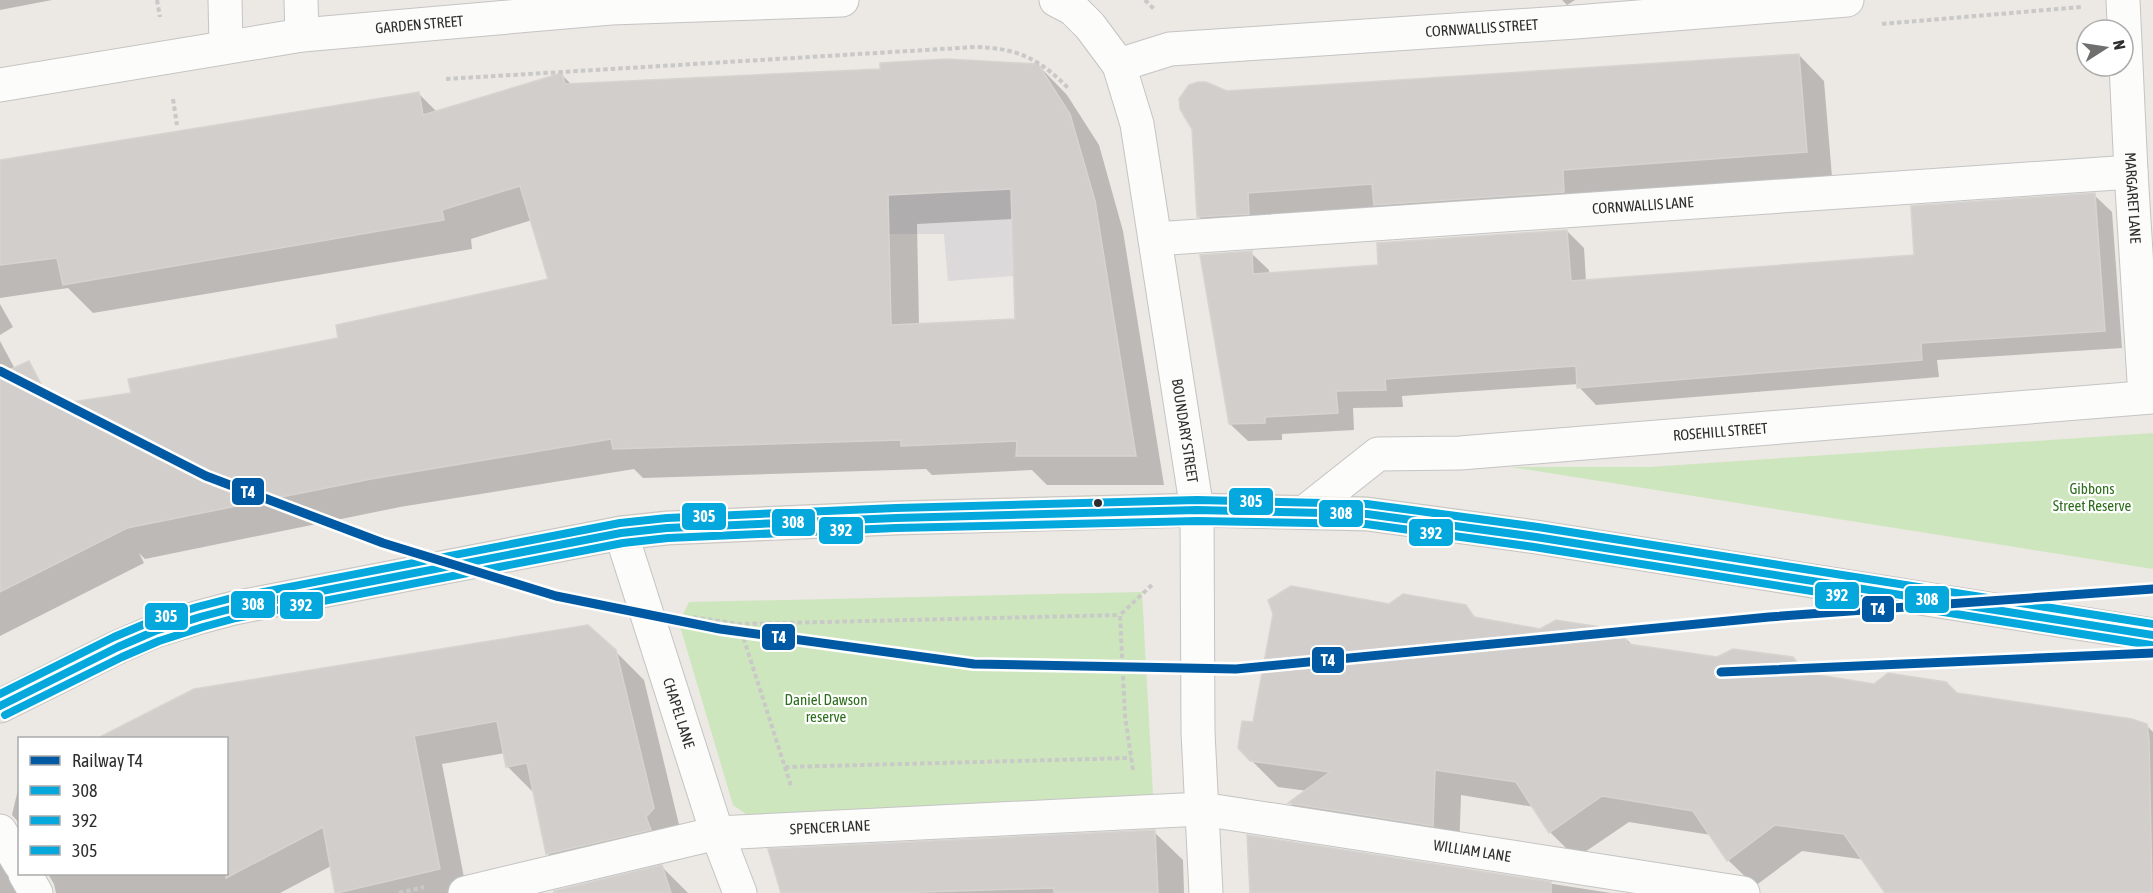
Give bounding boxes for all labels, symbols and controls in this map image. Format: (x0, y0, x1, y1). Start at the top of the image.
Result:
street label: GARDEN STREET (375, 12, 465, 37)
street label: CORNWALLIS STREET (1425, 15, 1539, 40)
north arrow (2075, 18, 2135, 78)
text: N (2110, 38, 2129, 51)
street label: MARGARET LANE (2122, 152, 2144, 244)
street label: CORNWALLIS LANE (1591, 193, 1695, 217)
street label: BOUNDARY STREET (1169, 377, 1202, 484)
street label: ROSEHILL STREET (1672, 419, 1769, 444)
line badge: T4 (231, 477, 265, 506)
park label: Gibbons Street Reserve (2053, 480, 2132, 514)
text: T4 (241, 483, 256, 501)
line badge: 305 (1228, 487, 1274, 516)
text: 305 (1240, 492, 1263, 510)
unlabelled marker (1092, 497, 1104, 509)
line badge: 308 (1318, 499, 1364, 528)
line badge: 305 (681, 502, 727, 531)
text: 308 (1330, 504, 1353, 522)
text: 305 (693, 507, 716, 525)
line badge: 308 (771, 508, 816, 537)
text: 308 (782, 513, 805, 531)
line badge: 392 (818, 516, 864, 545)
line badge: 392 (1408, 518, 1454, 547)
text: 392 (830, 521, 852, 539)
text: 392 (1420, 524, 1442, 542)
line badge: 392 (1814, 581, 1860, 610)
line badge: 308 (1904, 585, 1950, 614)
text: 392 (1826, 586, 1848, 604)
line badge: 308 (230, 590, 276, 619)
text: 308 (1916, 590, 1939, 608)
line badge: 392 (279, 591, 324, 620)
text: 308 (242, 595, 265, 613)
line badge: T4 (1861, 595, 1895, 623)
text: 392 (290, 596, 312, 614)
text: T4 (1871, 600, 1886, 618)
line badge: 305 (144, 602, 189, 631)
text: 305 (155, 607, 178, 625)
line badge: T4 (761, 623, 796, 651)
text: T4 (772, 628, 787, 646)
line badge: T4 (1311, 646, 1345, 674)
text: T4 (1321, 651, 1336, 669)
street label: CHAPEL LANE (660, 676, 698, 751)
park label: Daniel Dawson reserve (785, 691, 867, 725)
legend (18, 737, 228, 875)
text: Railway T4 (72, 750, 143, 771)
text: 308 (72, 780, 97, 801)
text: 392 (72, 810, 97, 831)
street label: SPENCER LANE (789, 816, 871, 837)
street label: WILLIAM LANE (1432, 836, 1513, 865)
text: 305 (72, 840, 97, 861)

